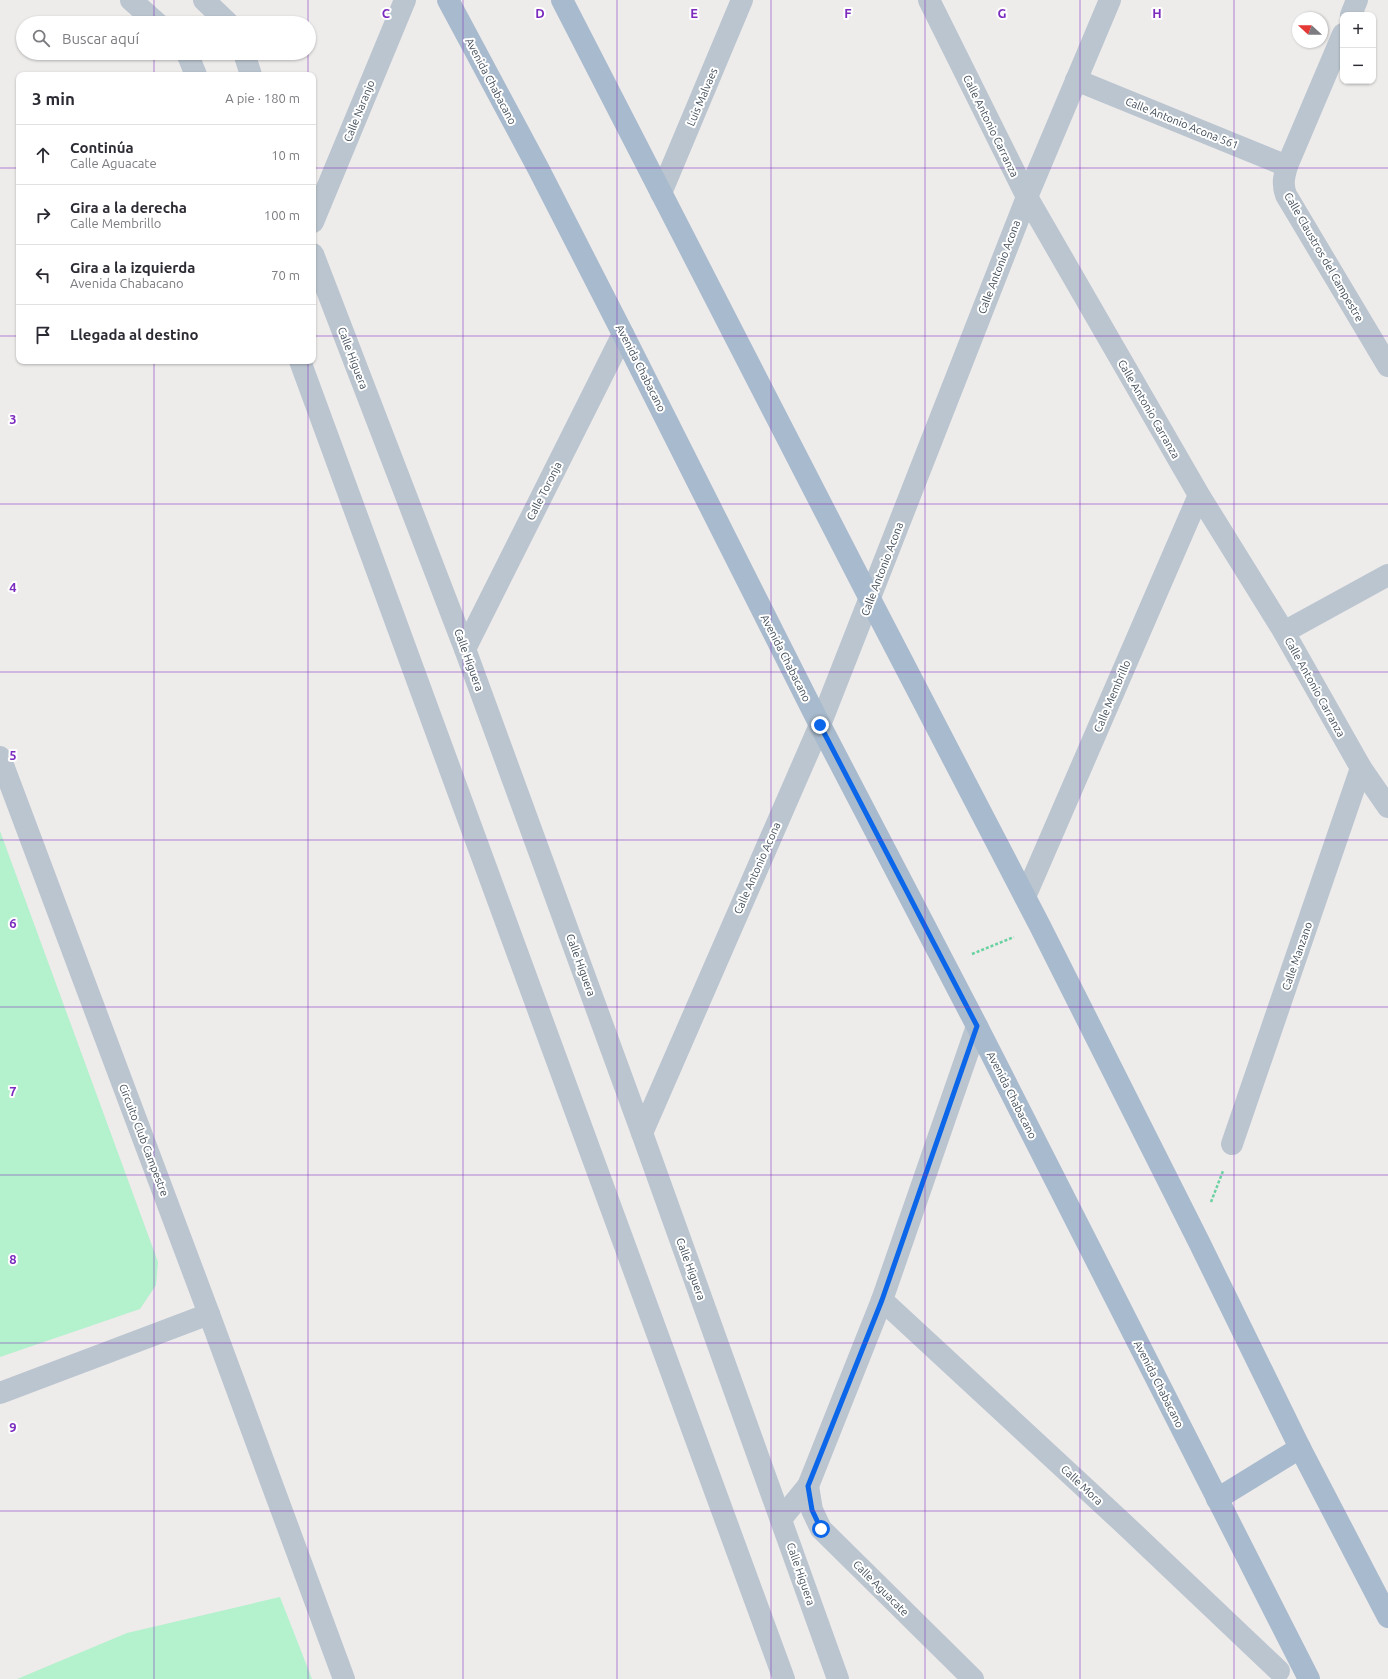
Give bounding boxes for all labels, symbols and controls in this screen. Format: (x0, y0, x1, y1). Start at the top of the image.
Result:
text: C (382, 6, 391, 20)
text: D (535, 6, 545, 20)
text: E (690, 6, 698, 20)
text: F (844, 6, 852, 20)
text: G (998, 6, 1007, 20)
text: H (1152, 6, 1162, 20)
north arrow (1292, 12, 1328, 48)
map controls (1340, 12, 1376, 84)
button: + (1340, 12, 1376, 48)
search box (16, 16, 316, 60)
icon: search (30, 27, 52, 49)
text: Buscar aquí (62, 30, 139, 47)
street label: Avenida Chabacano (463, 36, 519, 126)
button: − (1340, 48, 1376, 84)
street label: Luis Malvaes (684, 66, 720, 128)
street label: Calle Antonio Carranza (961, 73, 1021, 179)
street label: Calle Naranjo (341, 78, 377, 144)
text: 3 min (32, 89, 75, 108)
text: A pie · 180 m (225, 91, 300, 105)
street label: Calle Antonio Acona 561 (1124, 95, 1240, 151)
text: Continúa (70, 139, 134, 156)
icon: ahead (32, 144, 54, 166)
text: 10 m (271, 148, 300, 162)
text: Calle Aguacate (70, 156, 157, 170)
street label: Calle Claustros del Campestre (1282, 190, 1366, 324)
text: Gira a la derecha (70, 199, 187, 216)
icon: right (32, 204, 54, 226)
text: 100 m (264, 208, 300, 222)
text: Calle Membrillo (70, 216, 161, 230)
street label: Calle Antonio Acona (976, 218, 1022, 316)
text: Gira a la izquierda (70, 259, 196, 276)
icon: left (32, 264, 54, 286)
text: 70 m (271, 268, 300, 282)
text: Avenida Chabacano (70, 276, 184, 290)
street label: Avenida Chabacano (614, 322, 668, 414)
icon: arrive (32, 324, 54, 346)
street label: Calle Higuera (336, 325, 370, 391)
text: Llegada al destino (70, 326, 199, 343)
street label: Calle Antonio Carranza (1116, 357, 1182, 461)
text: 3 (9, 412, 17, 426)
street label: Calle Toronja (524, 460, 564, 522)
street label: Calle Antonio Acona (859, 520, 905, 618)
text: 4 (9, 580, 17, 594)
street label: Avenida Chabacano (759, 612, 813, 704)
street label: Calle Higuera (452, 627, 486, 693)
street label: Calle Antonio Carranza (1283, 635, 1347, 739)
street label: Calle Membrillo (1091, 658, 1133, 734)
route end (811, 716, 829, 734)
text: 5 (9, 748, 17, 762)
street label: Calle Antonio Acona (731, 820, 783, 916)
text: 6 (9, 916, 17, 930)
street label: Calle Manzano (1280, 920, 1314, 992)
street label: Calle Higuera (564, 932, 598, 998)
street label: Avenida Chabacano (985, 1049, 1039, 1141)
street label: Circuito Club Campestre (117, 1082, 171, 1198)
text: 7 (9, 1084, 17, 1098)
street label: Calle Higuera (674, 1236, 708, 1302)
text: 8 (9, 1252, 17, 1266)
street label: Avenida Chabacano (1132, 1338, 1186, 1430)
text: 9 (9, 1420, 17, 1434)
street label: Calle Mora (1059, 1463, 1105, 1507)
route start (812, 1520, 830, 1538)
street label: Calle Higuera (785, 1541, 817, 1607)
street label: Calle Aguacate (851, 1558, 911, 1618)

